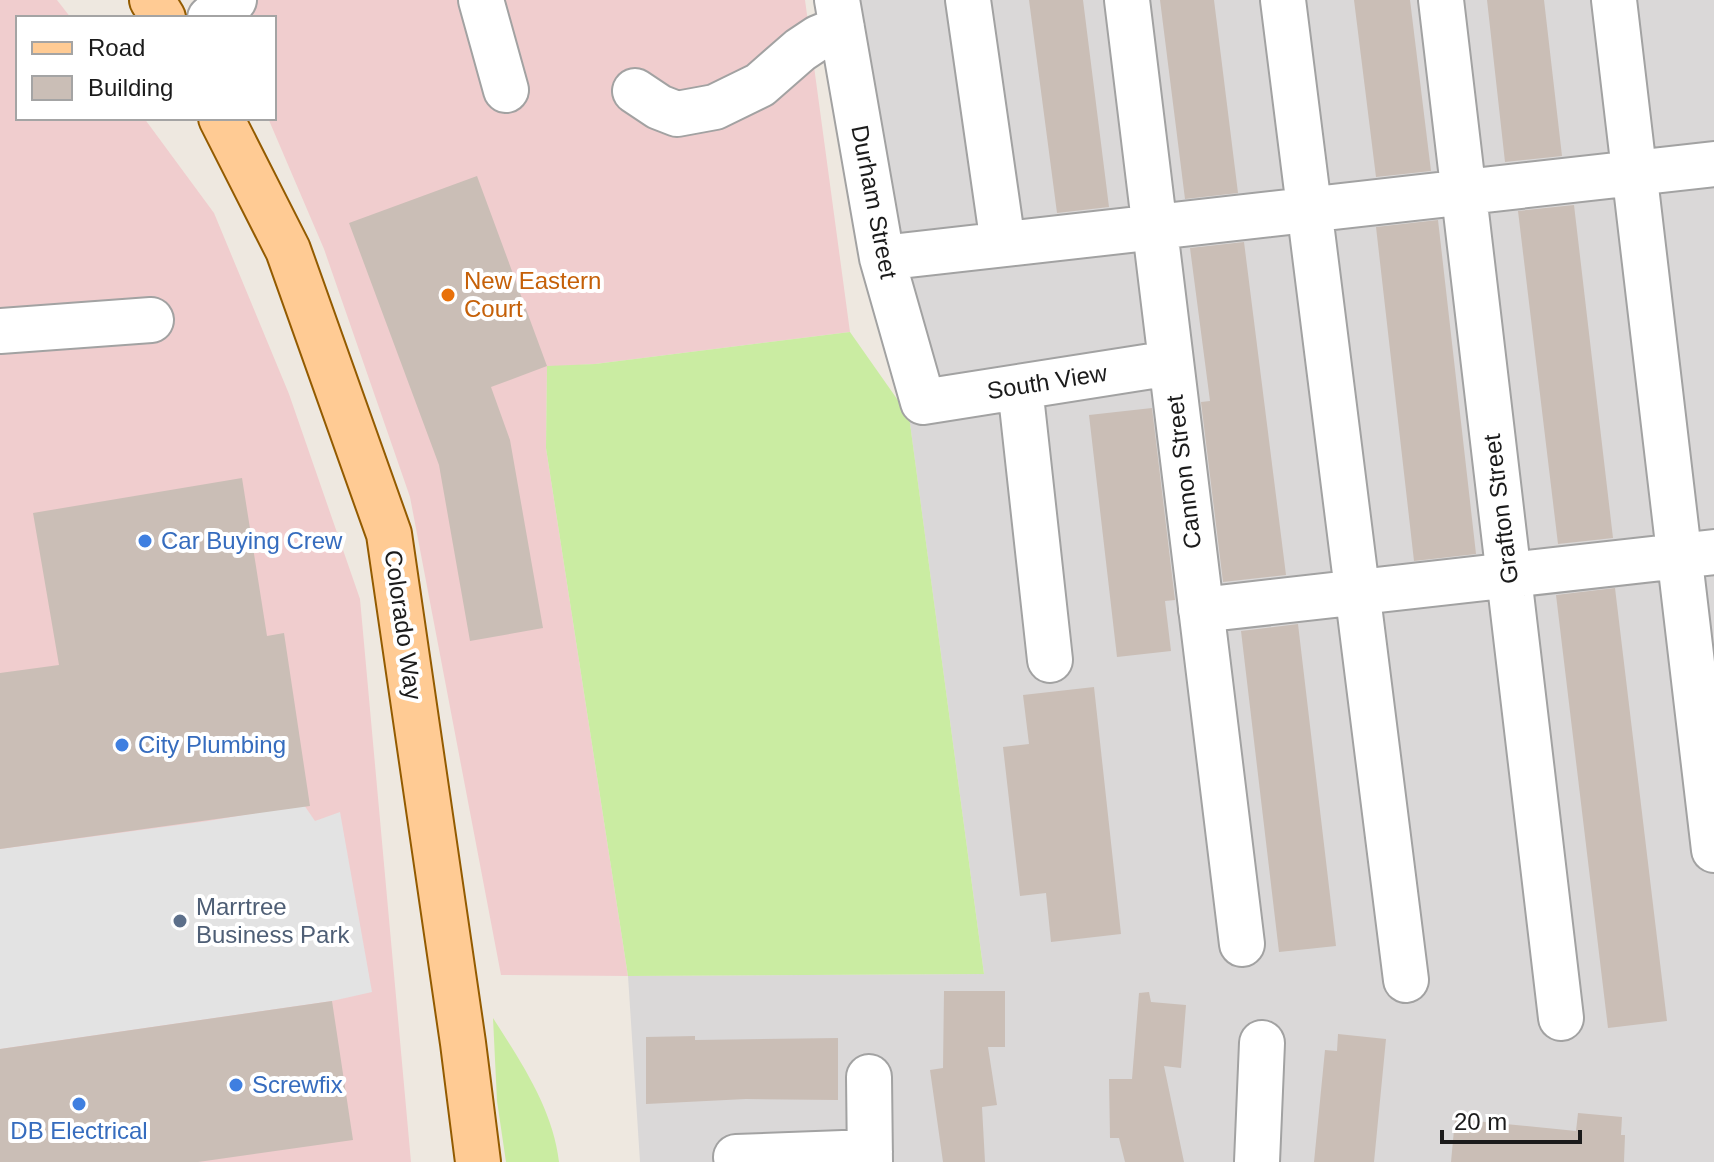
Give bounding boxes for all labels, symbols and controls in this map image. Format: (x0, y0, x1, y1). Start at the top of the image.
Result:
legend (16, 16, 276, 120)
text: Road (88, 34, 145, 61)
text: Building (88, 74, 173, 101)
street label: Durham Street (846, 123, 903, 281)
place label: New Eastern Court (464, 267, 601, 322)
marker: New Eastern Court (439, 286, 457, 304)
street label: South View (985, 359, 1109, 404)
street label: Cannon Street (1161, 393, 1206, 551)
street label: Grafton Street (1478, 432, 1523, 586)
place label: Car Buying Crew (161, 527, 343, 554)
marker: Car Buying Crew (136, 532, 154, 550)
street label: Colorado Way (380, 548, 427, 702)
place label: City Plumbing (138, 731, 286, 758)
marker: City Plumbing (113, 736, 131, 754)
place label: Marrtree Business Park (196, 893, 350, 948)
marker: Marrtree Business Park (171, 912, 189, 930)
place label: Screwfix (252, 1071, 343, 1098)
marker: Screwfix (227, 1076, 245, 1094)
scale bar (1442, 1094, 1580, 1144)
marker: DB Electrical (70, 1095, 88, 1113)
text: 20 m (1454, 1108, 1507, 1135)
place label: DB Electrical (10, 1117, 148, 1144)

